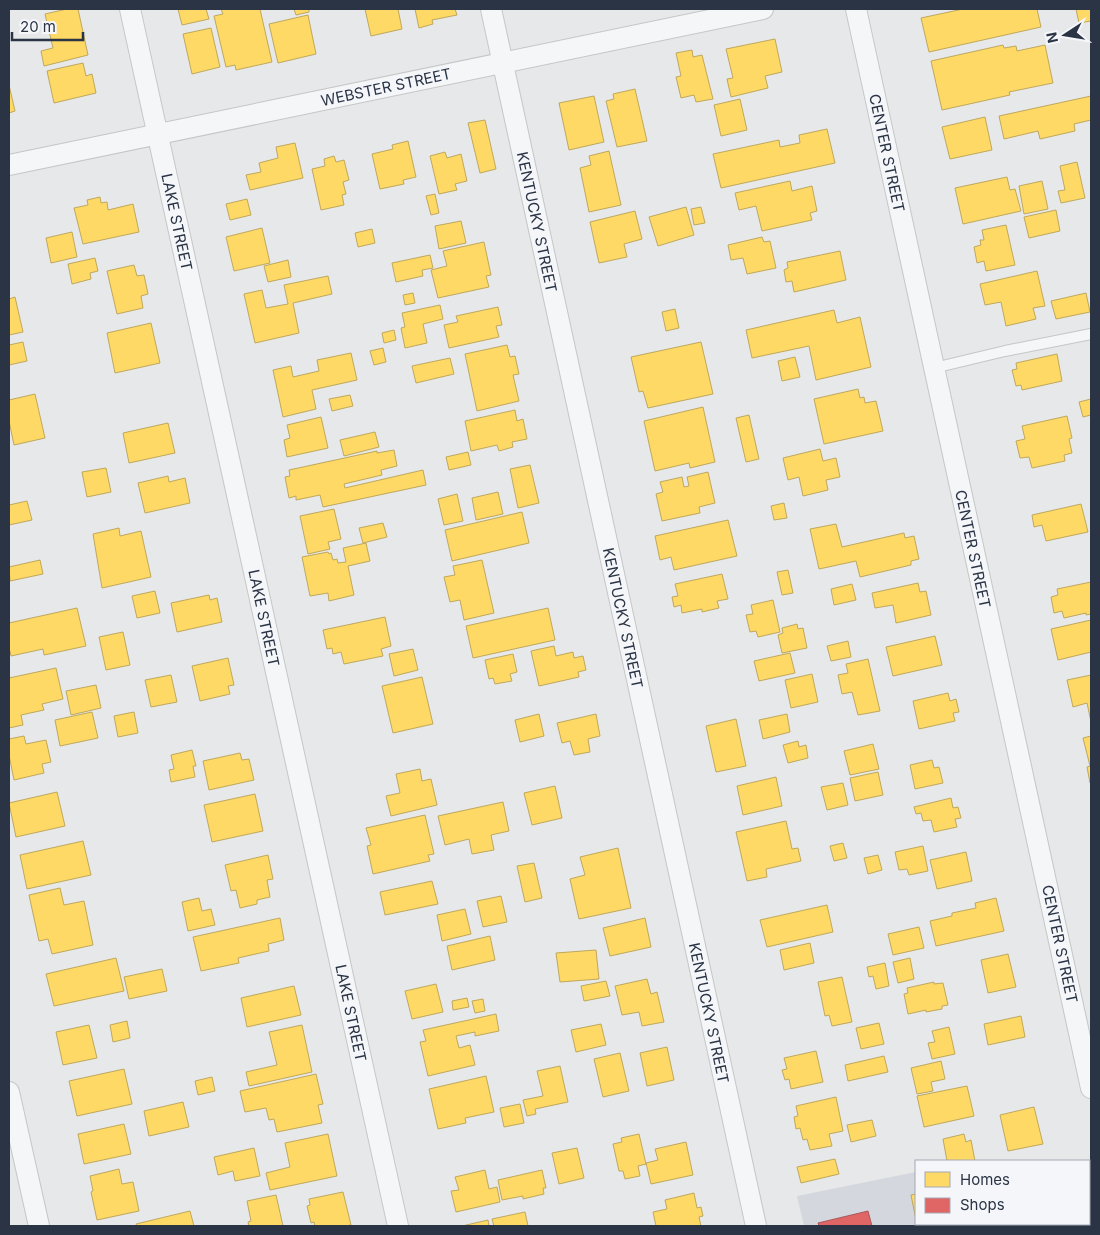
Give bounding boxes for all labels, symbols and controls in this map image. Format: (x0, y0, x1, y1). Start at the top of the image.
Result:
scale bar (12, 10, 84, 42)
north arrow (1040, 10, 1090, 60)
text: 20 m (20, 17, 56, 36)
text: N (1042, 31, 1061, 45)
street label: WEBSTER STREET (319, 64, 453, 110)
street label: CENTER STREET (865, 92, 909, 214)
street label: KENTUCKY STREET (513, 150, 561, 294)
street label: LAKE STREET (157, 172, 197, 272)
street label: CENTER STREET (951, 488, 995, 610)
street label: KENTUCKY STREET (599, 546, 647, 690)
street label: LAKE STREET (244, 568, 284, 668)
street label: CENTER STREET (1038, 883, 1082, 1005)
street label: KENTUCKY STREET (685, 941, 733, 1085)
street label: LAKE STREET (331, 963, 371, 1063)
legend (915, 1160, 1090, 1225)
text: Homes (960, 1170, 1010, 1189)
text: Shops (960, 1195, 1005, 1214)

